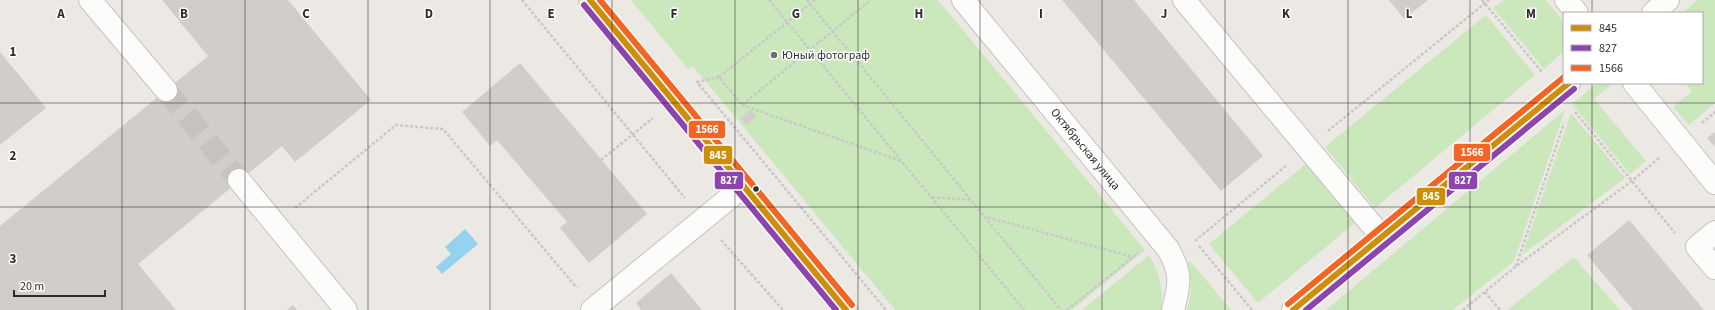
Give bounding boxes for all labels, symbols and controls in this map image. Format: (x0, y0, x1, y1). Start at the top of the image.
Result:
text: A (56, 5, 65, 23)
text: B (180, 5, 188, 23)
text: C (302, 5, 310, 23)
text: D (425, 5, 433, 23)
text: E (547, 5, 555, 23)
text: F (671, 5, 678, 23)
text: G (792, 5, 800, 23)
text: H (915, 5, 923, 23)
text: I (1039, 5, 1043, 23)
text: J (1161, 5, 1167, 23)
text: K (1282, 5, 1291, 23)
text: L (1406, 5, 1413, 23)
text: M (1526, 5, 1536, 23)
legend (1563, 12, 1703, 84)
text: 845 (1599, 20, 1617, 37)
text: 827 (1599, 40, 1617, 57)
text: 1 (10, 43, 17, 61)
place label: Юный фотограф (782, 47, 870, 64)
marker: Юный фотограф (769, 50, 779, 60)
text: 1566 (1599, 60, 1623, 77)
street label: Октябрьская улица (1046, 105, 1124, 194)
line badge: 1566 (688, 120, 726, 139)
text: 1566 (695, 122, 719, 137)
line badge: 1566 (1453, 143, 1491, 162)
line badge: 845 (703, 145, 733, 165)
text: 1566 (1460, 145, 1484, 160)
text: 2 (10, 147, 17, 165)
text: 845 (709, 148, 727, 163)
line badge: 827 (714, 171, 744, 190)
line badge: 827 (1448, 171, 1478, 190)
text: 827 (720, 173, 738, 188)
text: 827 (1454, 173, 1472, 188)
unlabelled marker (751, 184, 761, 194)
line badge: 845 (1416, 187, 1446, 206)
text: 845 (1422, 189, 1440, 204)
text: 3 (10, 250, 17, 268)
scale bar (14, 272, 105, 298)
text: 20 m (20, 278, 44, 295)

